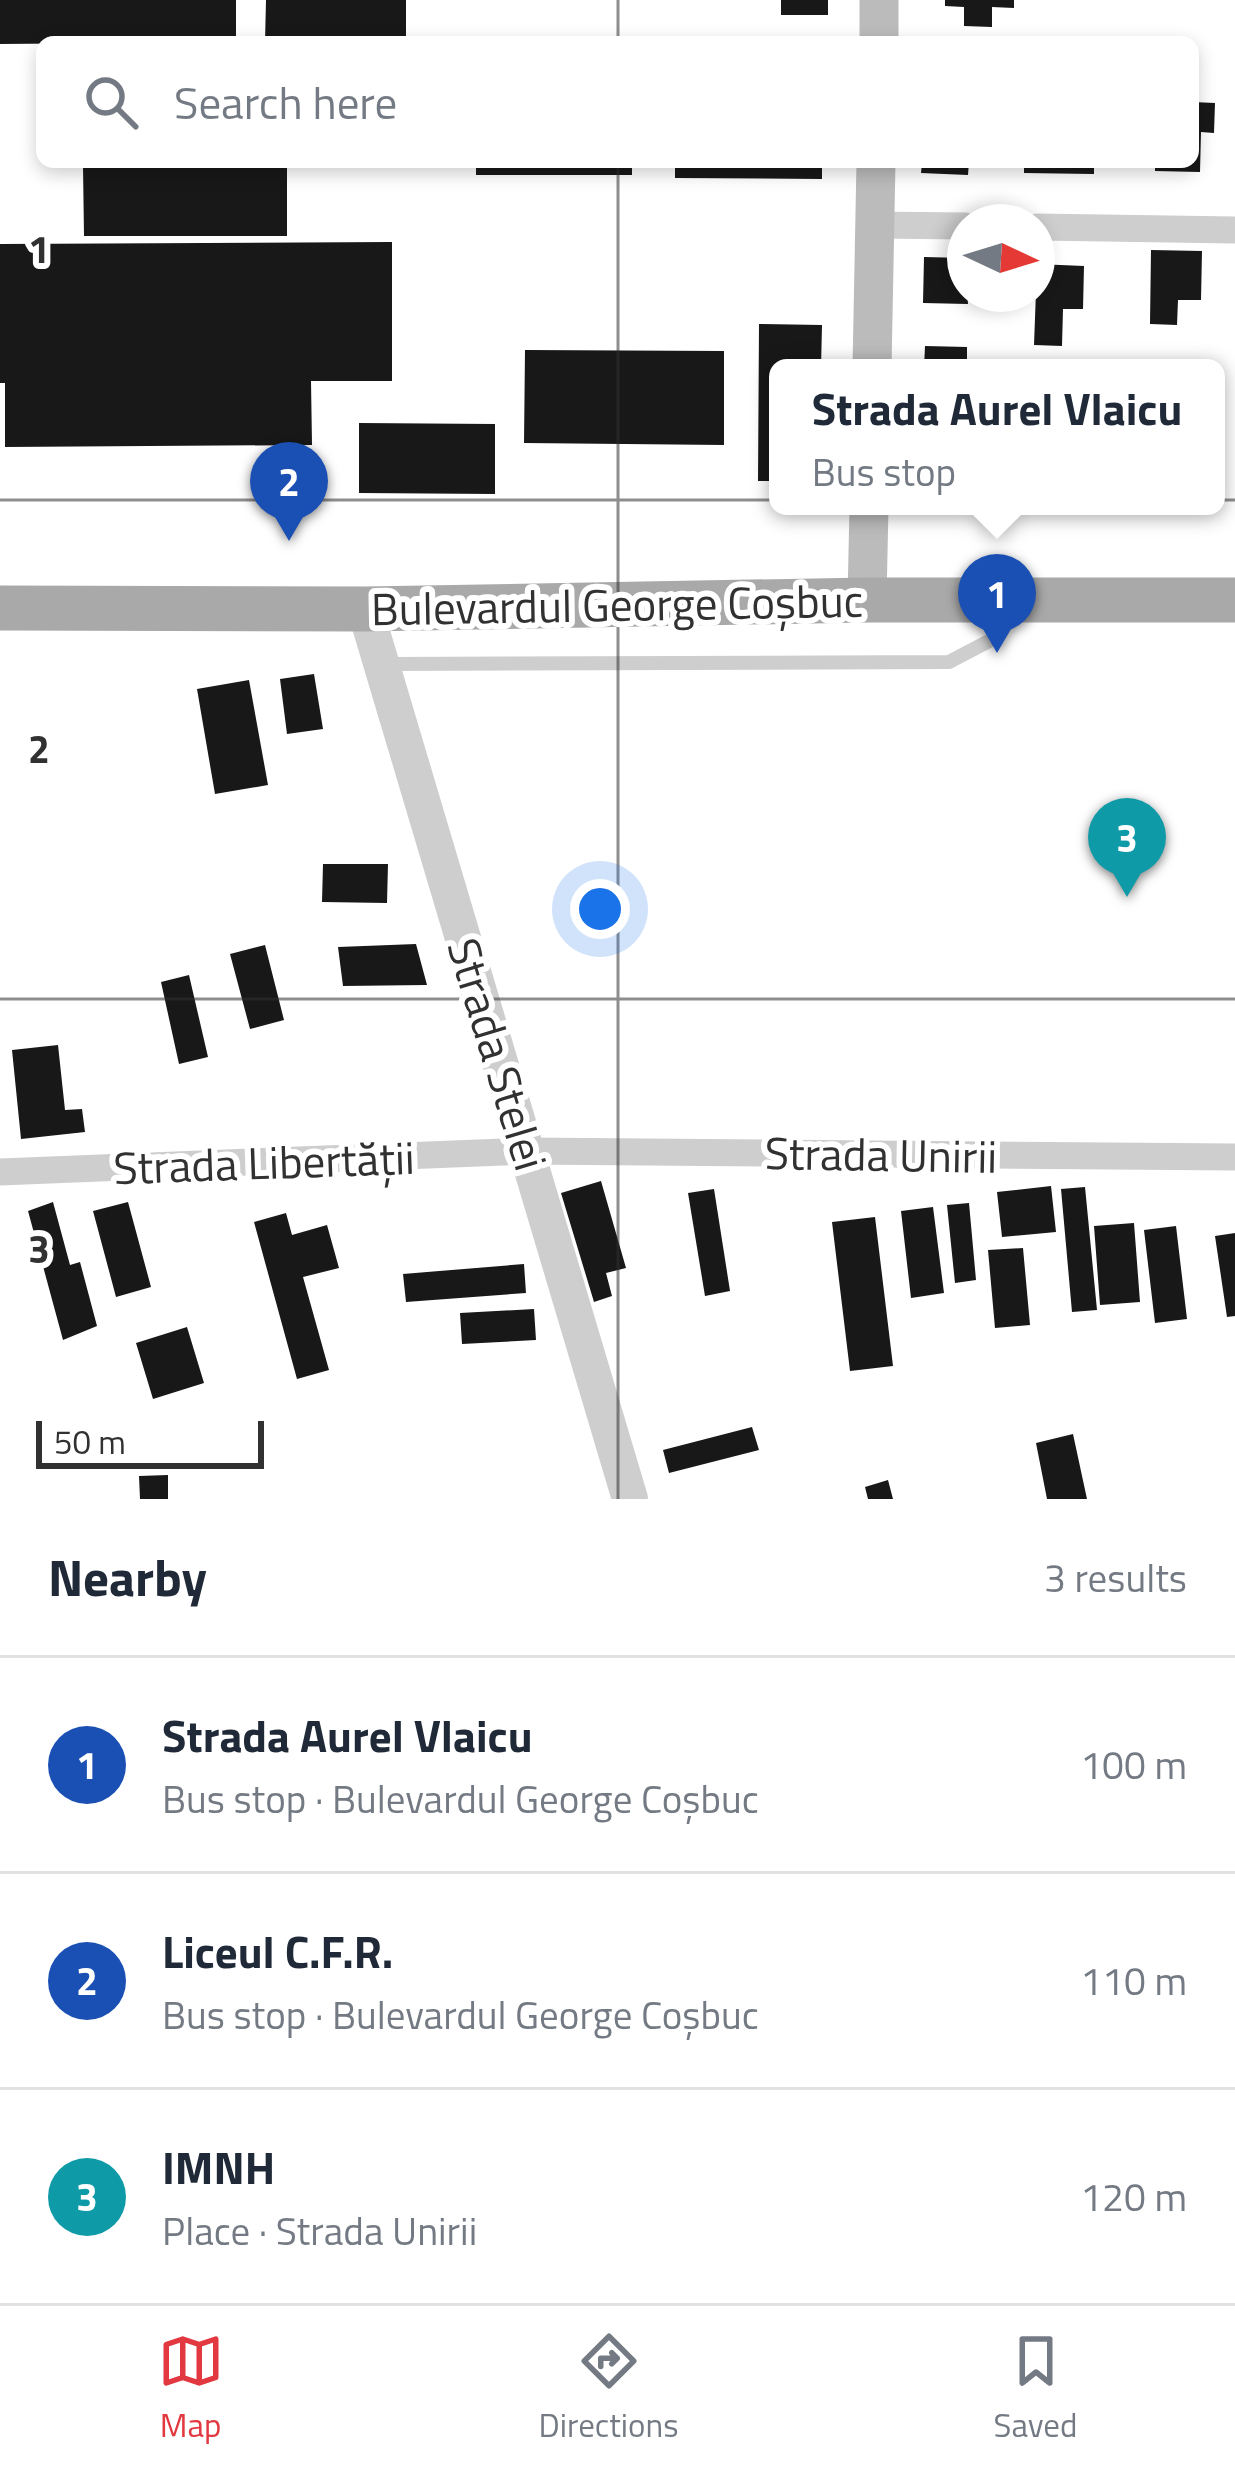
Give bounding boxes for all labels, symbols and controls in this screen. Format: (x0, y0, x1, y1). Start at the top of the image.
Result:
search box (36, 36, 1199, 168)
text: Search here (174, 68, 397, 136)
icon: search (78, 69, 144, 135)
north arrow (947, 204, 1055, 312)
text: 1 (28, 219, 50, 278)
popup (769, 359, 1225, 515)
text: Strada Aurel Vlaicu (812, 374, 1182, 442)
pin: 2 (250, 442, 328, 541)
text: Bus stop (812, 442, 956, 501)
pin: 1 (958, 554, 1036, 653)
street label: Bulevardul George Coșbuc (370, 566, 864, 642)
text: 2 (28, 719, 50, 778)
pin: 3 (1088, 798, 1166, 897)
your location (570, 879, 630, 939)
street label: Strada Stelei (430, 929, 566, 1179)
street label: Strada Unirii (764, 1118, 998, 1190)
street label: Strada Libertății (112, 1123, 416, 1201)
text: 3 (28, 1219, 50, 1278)
scale bar (36, 1415, 264, 1468)
text: 50 m (54, 1417, 126, 1467)
text: Nearby (48, 1538, 207, 1616)
text: 3 results (1044, 1548, 1187, 1607)
text: Strada Aurel Vlaicu (162, 1701, 533, 1769)
text: 1 (76, 1735, 98, 1794)
text: 100 m (1080, 1735, 1187, 1794)
text: Bus stop · Bulevardul George Coșbuc (162, 1769, 759, 1828)
text: Liceul C.F.R. (162, 1917, 393, 1985)
text: 2 (76, 1951, 98, 2010)
text: 110 m (1080, 1951, 1187, 2010)
text: Bus stop · Bulevardul George Coșbuc (162, 1985, 759, 2044)
text: IMNH (162, 2133, 275, 2201)
text: 3 (76, 2167, 98, 2226)
text: 120 m (1080, 2167, 1187, 2226)
text: Place · Strada Unirii (162, 2201, 477, 2260)
tab: Map (158, 2328, 224, 2450)
tab: Directions (539, 2328, 679, 2450)
tab: Saved (994, 2328, 1077, 2450)

